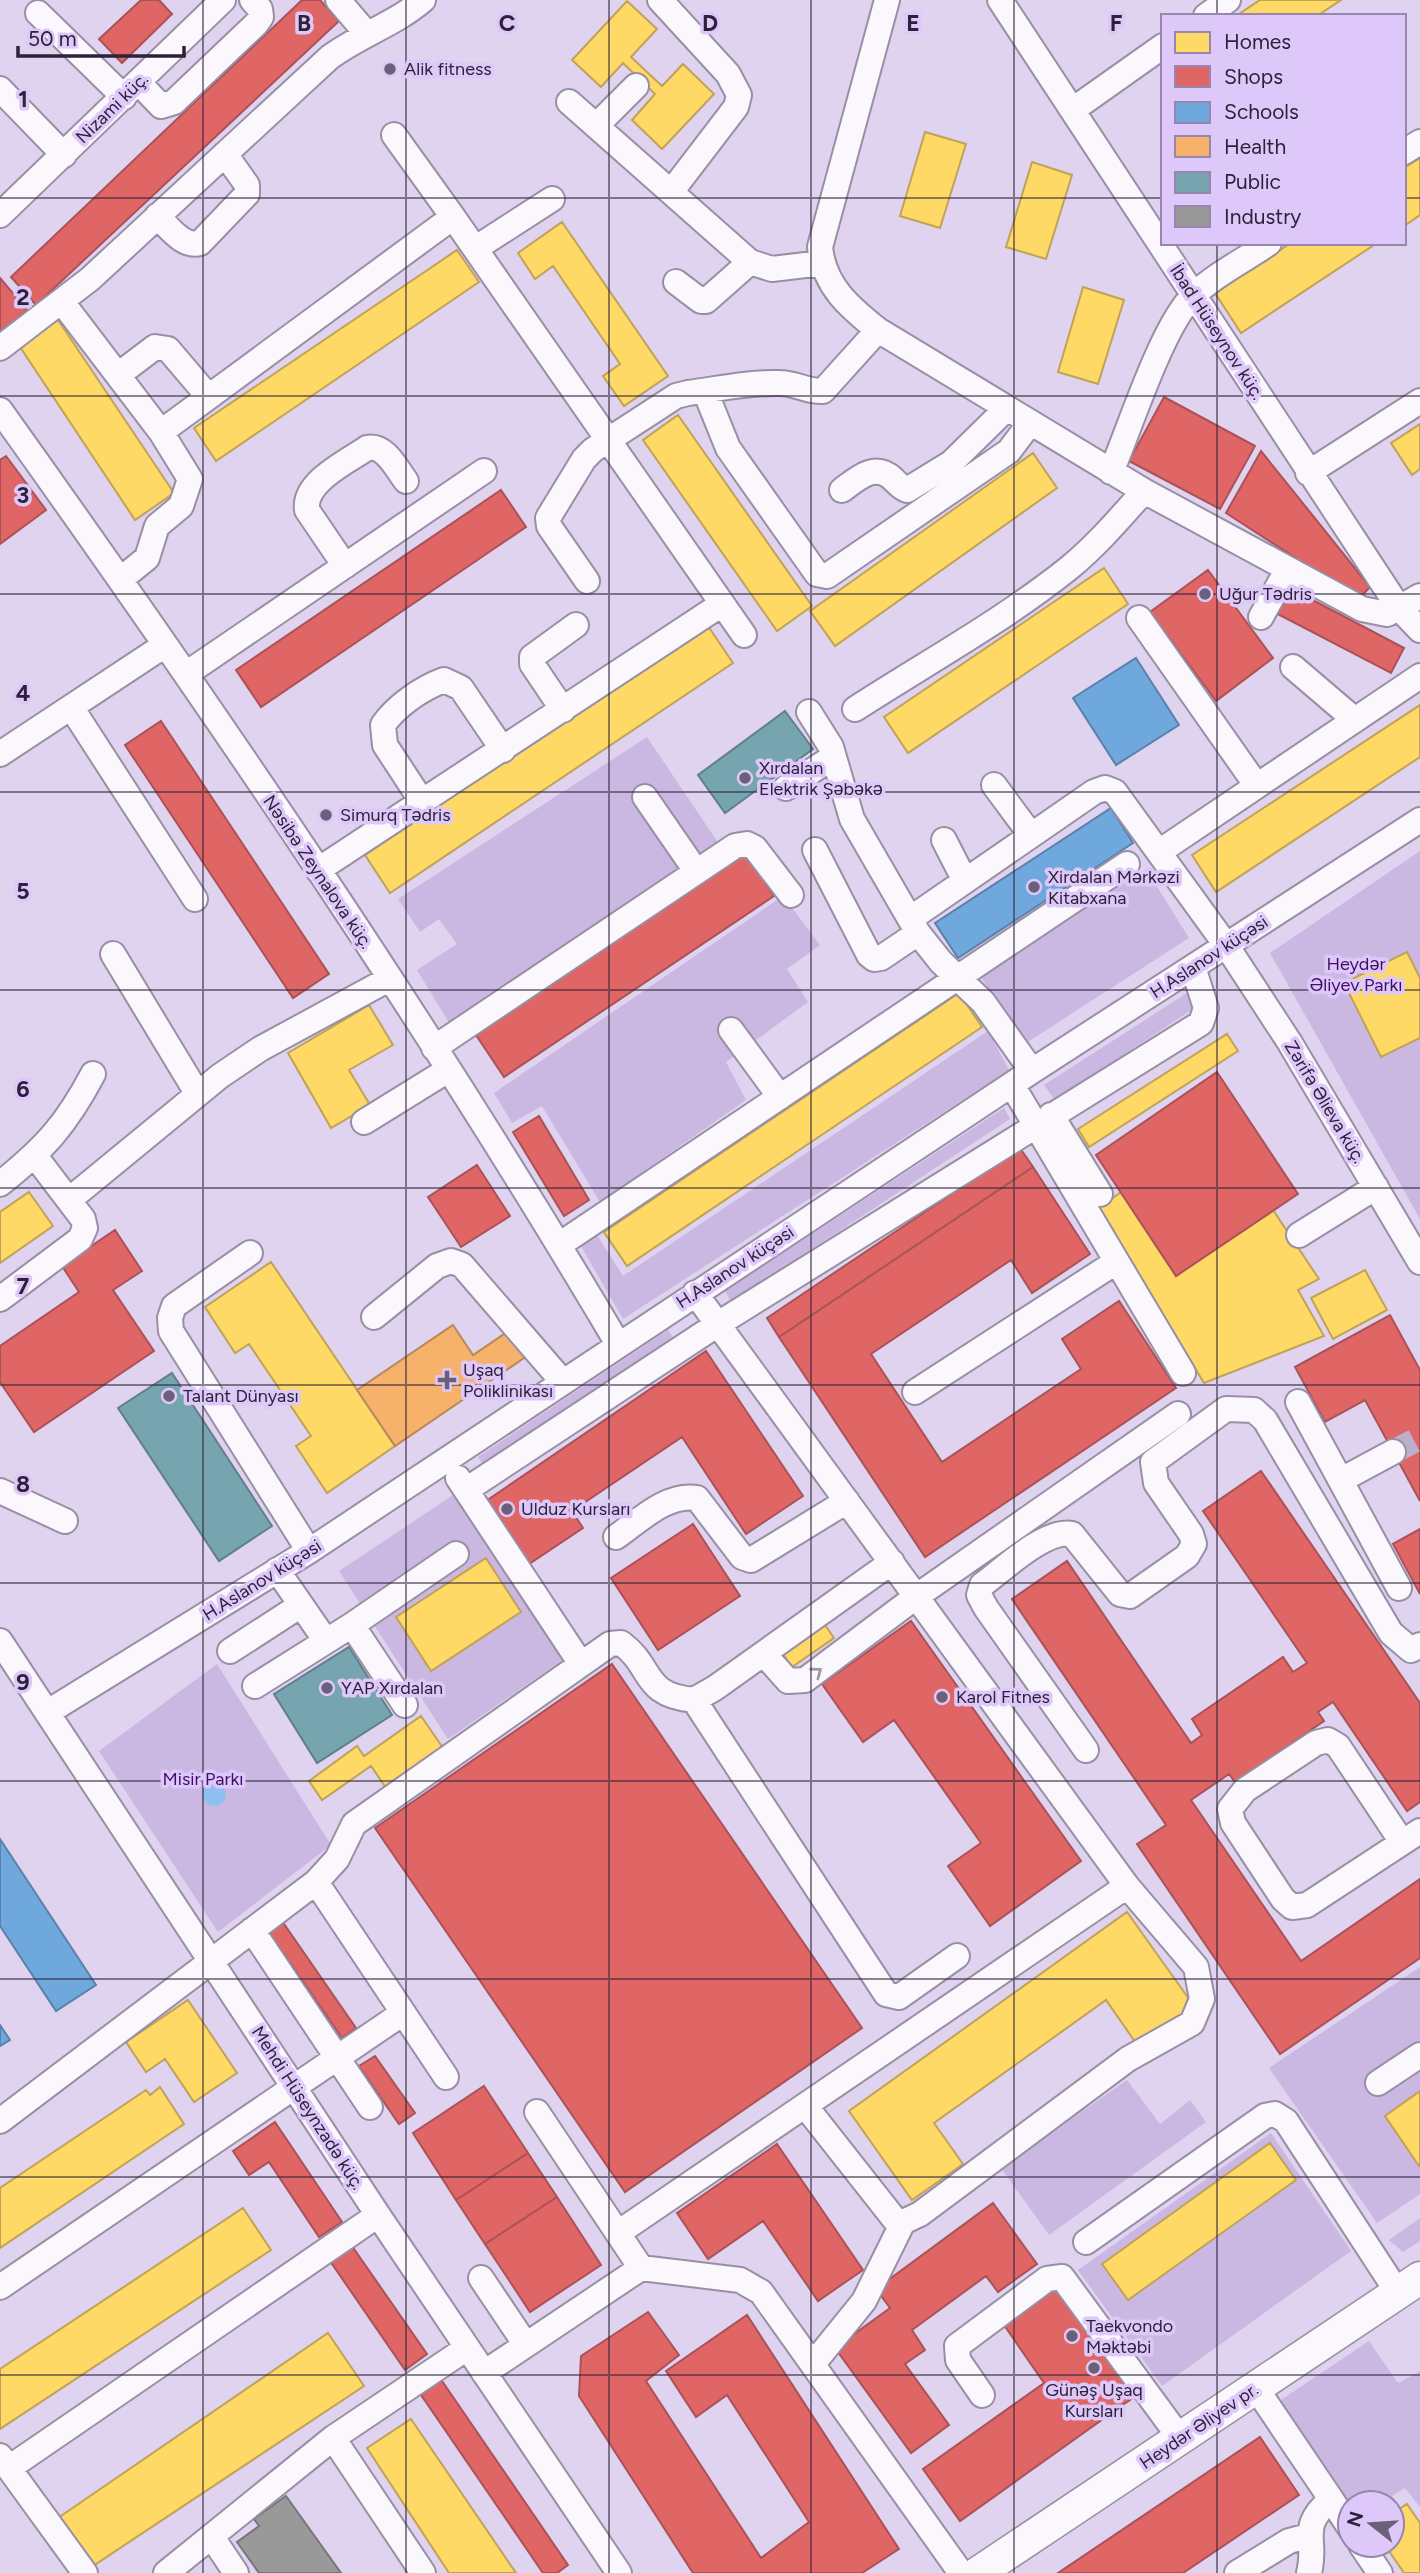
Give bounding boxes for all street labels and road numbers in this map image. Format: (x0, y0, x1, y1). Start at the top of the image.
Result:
street label: Nizami küç. (71, 68, 153, 148)
street label: İbad Hüseynov küç. (1165, 260, 1269, 404)
street label: Nəsibə Zeynalova küç. (258, 791, 378, 953)
street label: H.Aslanov küçəsi (1146, 911, 1272, 1003)
street label: Zərifə Əlieva küç. (1280, 1037, 1370, 1167)
street label: H.Aslanov küçəsi (672, 1221, 798, 1313)
street label: H.Aslanov küçəsi (198, 1535, 326, 1625)
street label: Mehdi Hüseynzadə küç. (247, 2022, 369, 2194)
street label: Heydər Əliyev pr. (1136, 2378, 1262, 2474)

